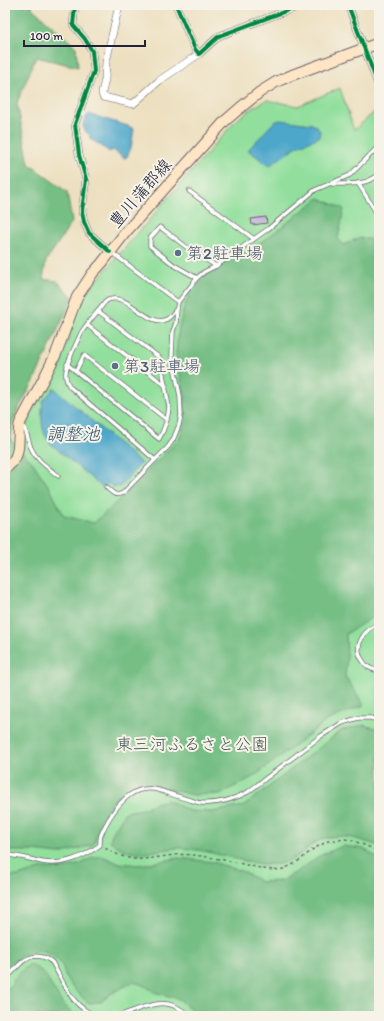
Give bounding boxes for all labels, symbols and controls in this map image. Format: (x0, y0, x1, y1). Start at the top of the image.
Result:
scale bar (24, 22, 145, 48)
text: 100 m (30, 29, 63, 43)
street label: 豊川蒲郡線 (105, 154, 175, 232)
place label: 第2駐車場 (186, 243, 263, 263)
marker: 第2駐車場 (173, 248, 183, 258)
place label: 第3駐車場 (123, 356, 200, 376)
marker: 第3駐車場 (110, 361, 120, 371)
water label: 調整池 (46, 423, 101, 445)
park label: 東三河ふるさと公園 (116, 734, 268, 754)

